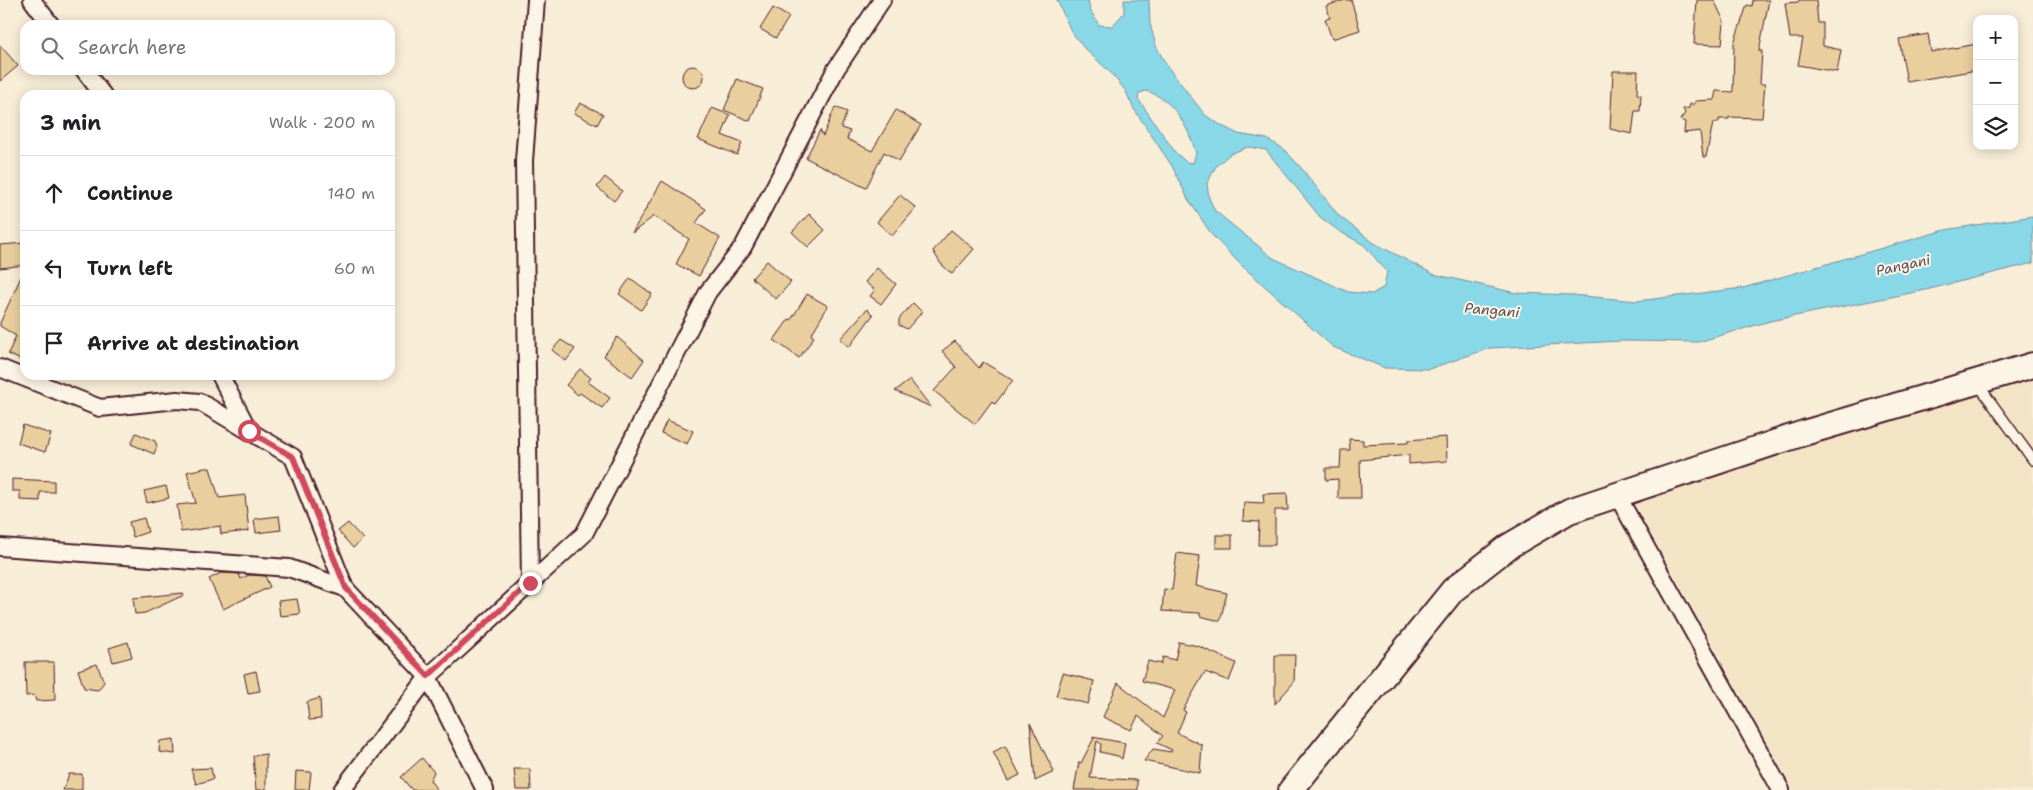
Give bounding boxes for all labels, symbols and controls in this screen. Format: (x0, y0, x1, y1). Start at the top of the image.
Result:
map controls (1973, 15, 2018, 150)
button: + (1973, 15, 2018, 60)
search box (20, 20, 395, 75)
icon: search (38, 34, 66, 62)
text: Search here (78, 35, 187, 60)
button: − (1973, 60, 2018, 105)
button: layers (1973, 105, 2018, 150)
text: 3 min (40, 109, 101, 137)
text: Walk · 200 m (269, 112, 375, 133)
icon: ahead (40, 179, 68, 207)
text: Continue (87, 181, 173, 206)
text: 140 m (328, 183, 375, 204)
water label: Pangani (1874, 250, 1933, 279)
icon: left (40, 254, 68, 282)
text: Turn left (87, 256, 173, 281)
text: 60 m (334, 258, 375, 279)
water label: Pangani (1464, 299, 1521, 321)
icon: arrive (40, 329, 68, 357)
text: Arrive at destination (87, 331, 299, 356)
route start (238, 420, 261, 443)
route end (519, 572, 542, 595)

